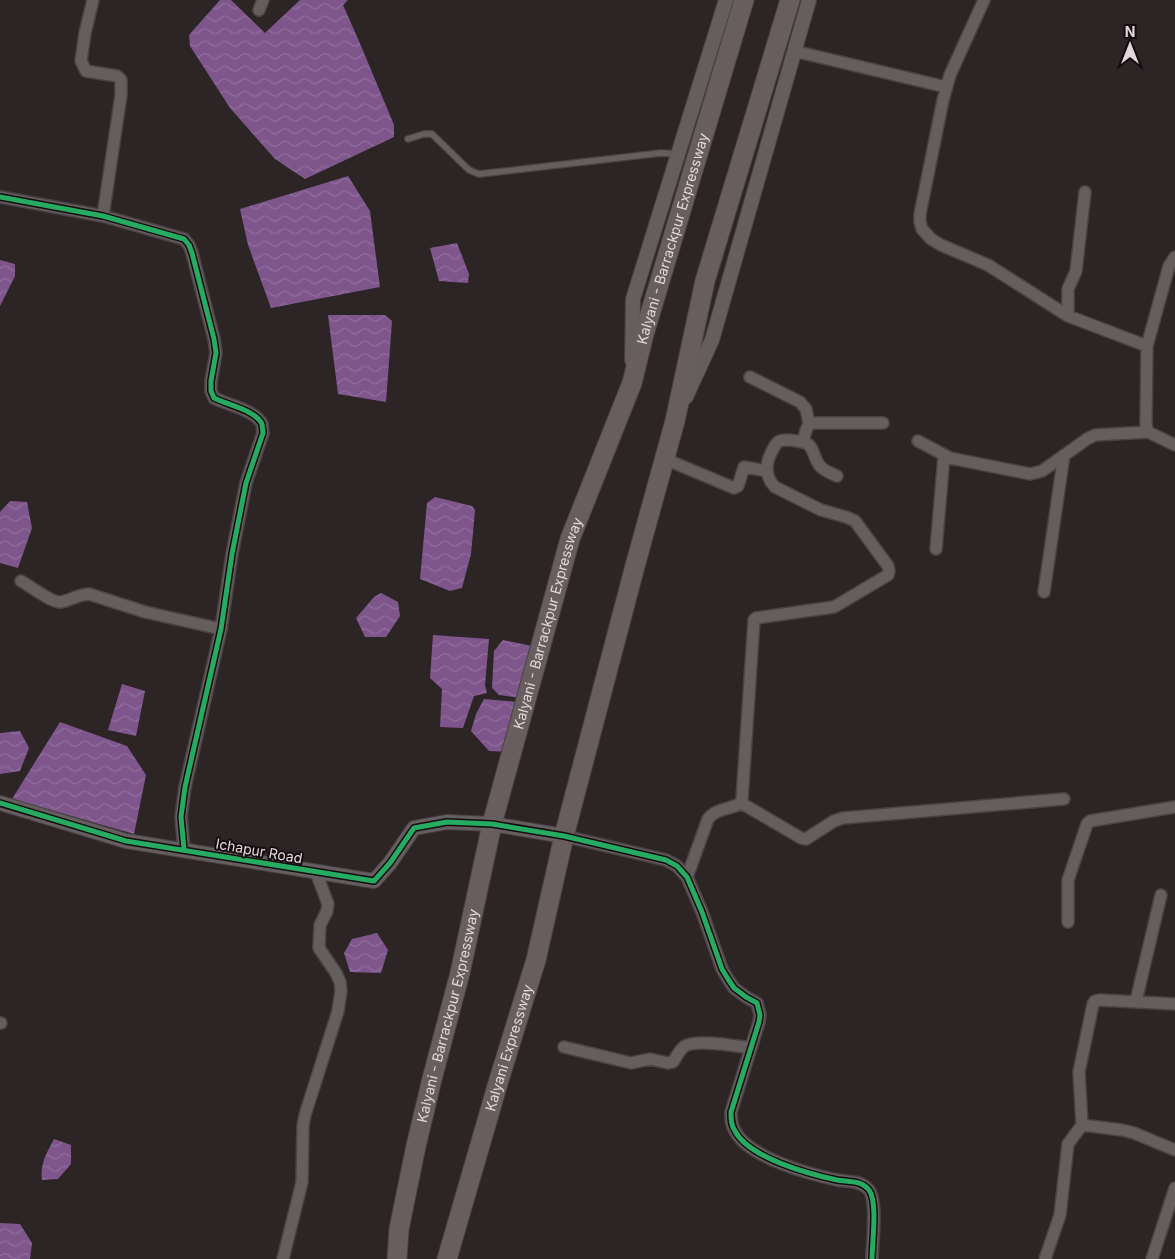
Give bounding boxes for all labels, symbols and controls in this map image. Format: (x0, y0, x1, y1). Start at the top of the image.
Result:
north arrow (1105, 20, 1155, 70)
text: N (1125, 23, 1135, 40)
street label: Kalyani - Barrackpur Expressway (633, 131, 712, 346)
street label: Kalyani - Barrackpur Expressway (509, 515, 586, 731)
street label: Ichapur Road (214, 835, 304, 866)
street label: Kalyani - Barrackpur Expressway (413, 907, 482, 1124)
street label: Kalyani Expressway (481, 982, 536, 1113)

